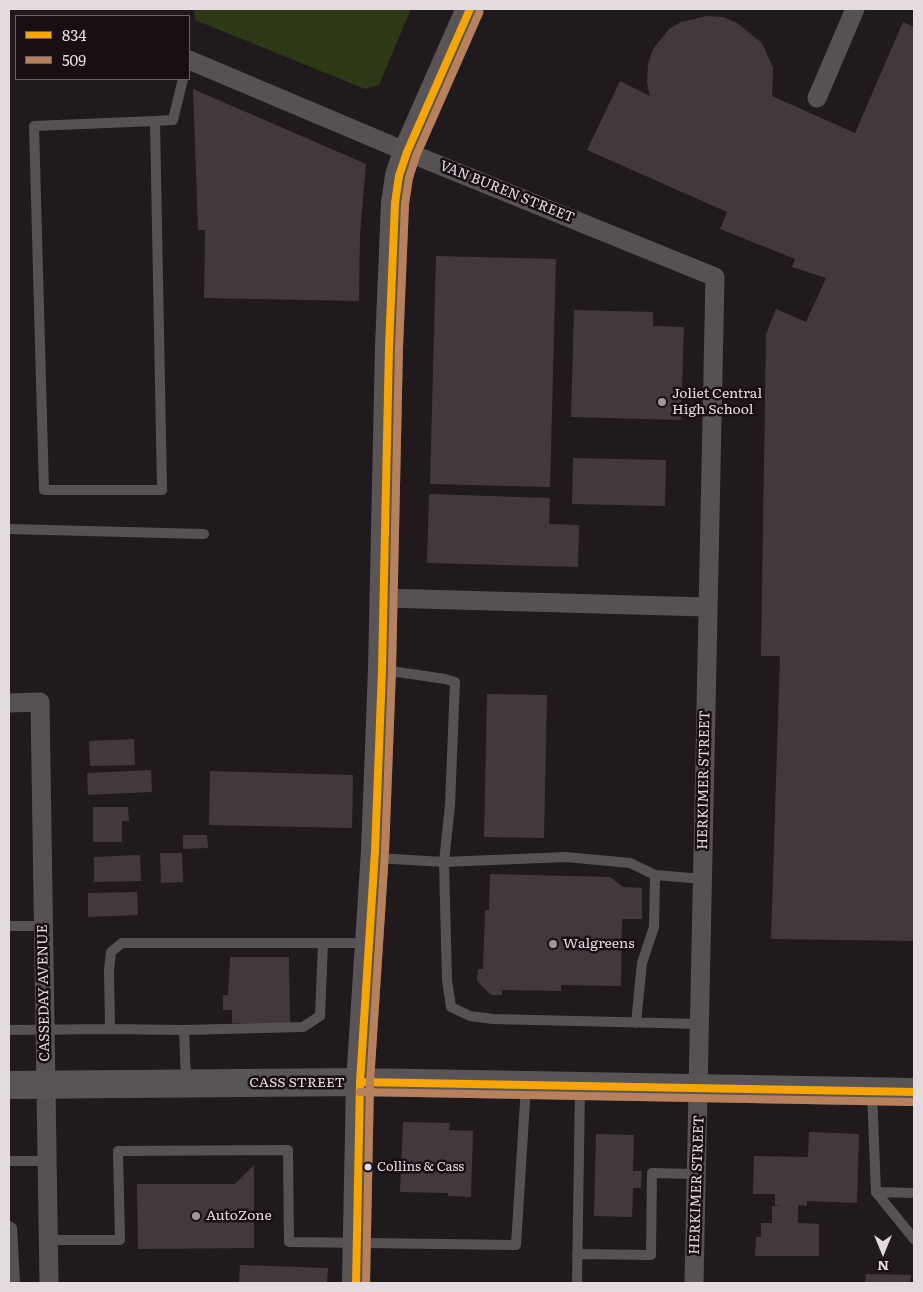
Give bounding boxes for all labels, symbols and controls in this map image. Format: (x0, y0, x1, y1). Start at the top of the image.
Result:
legend (15, 15, 190, 80)
text: 834 (62, 23, 87, 46)
text: 509 (62, 48, 86, 71)
street label: VAN BUREN STREET (437, 157, 577, 227)
place label: Joliet Central High School (672, 386, 762, 418)
marker: Joliet Central High School (656, 396, 668, 408)
street label: HERKIMER STREET (694, 710, 714, 850)
street label: CASSEDAY AVENUE (34, 924, 54, 1062)
place label: Walgreens (563, 936, 634, 952)
marker: Walgreens (547, 938, 559, 950)
street label: CASS STREET (249, 1075, 345, 1091)
street label: HERKIMER STREET (686, 1115, 708, 1255)
place label: Collins & Cass (377, 1159, 464, 1175)
marker: Collins & Cass (363, 1162, 373, 1172)
place label: AutoZone (206, 1208, 272, 1224)
marker: AutoZone (190, 1210, 202, 1222)
north arrow (858, 1227, 908, 1277)
text: N (877, 1257, 889, 1277)

